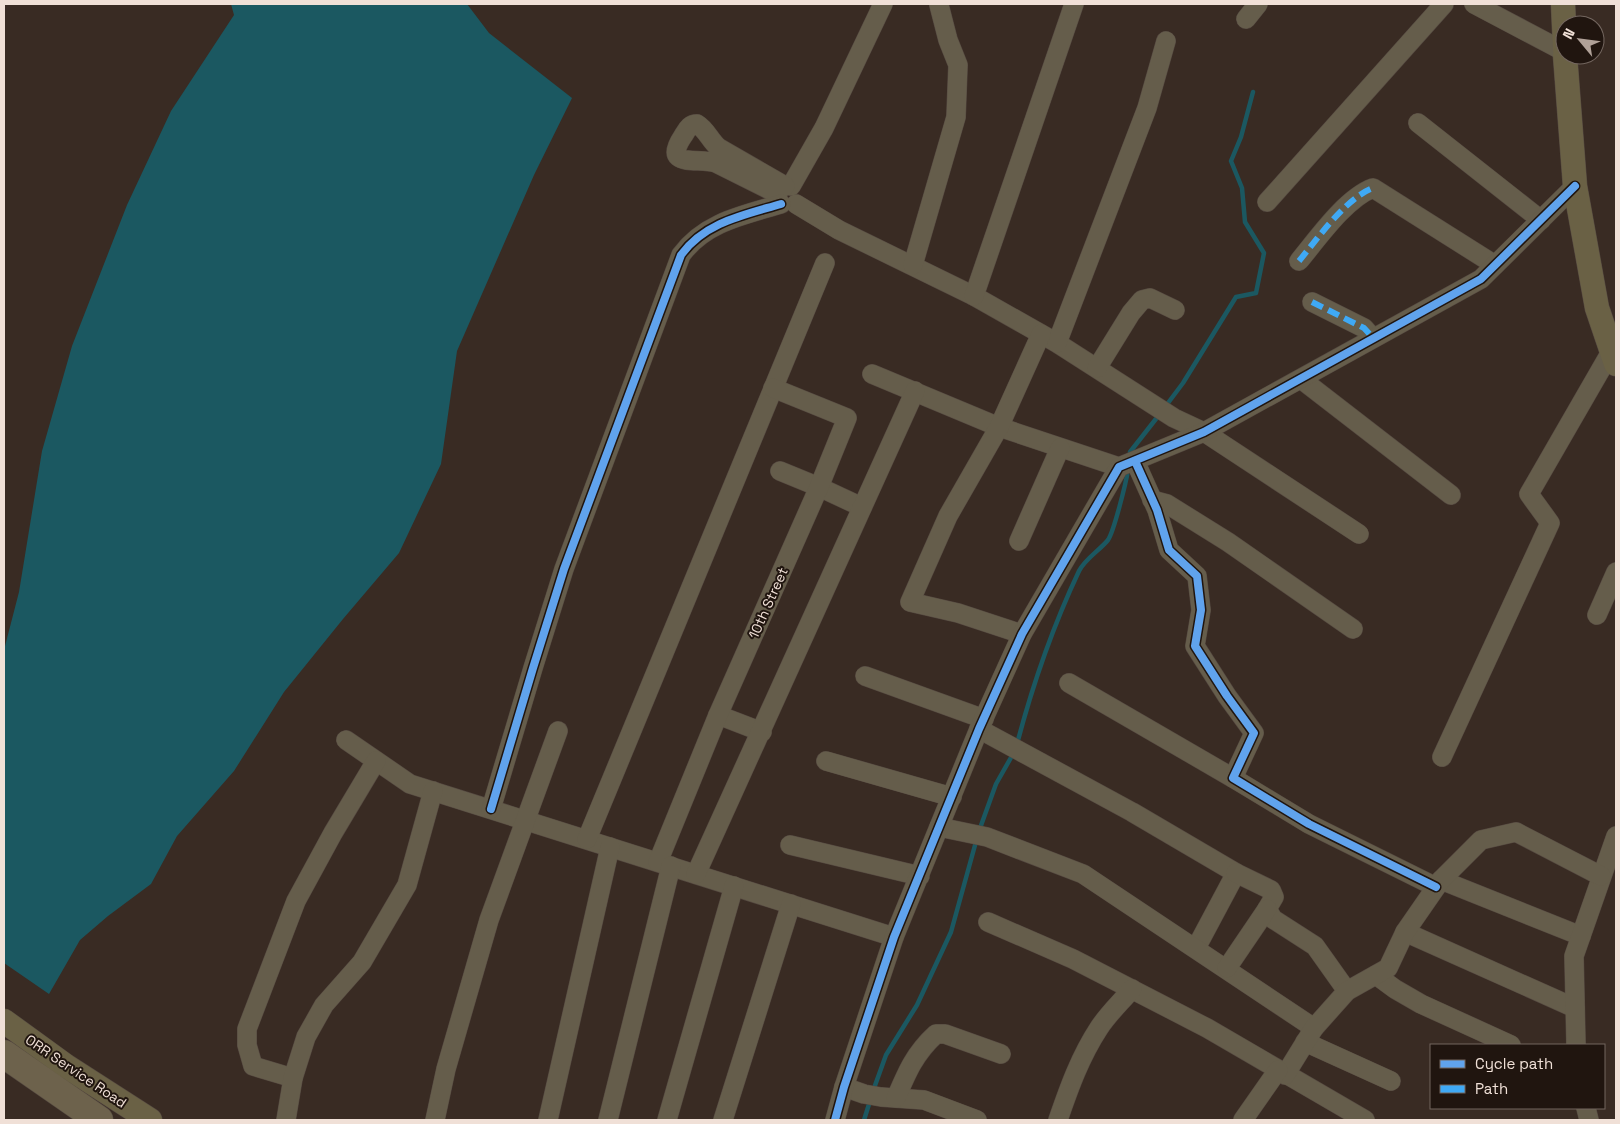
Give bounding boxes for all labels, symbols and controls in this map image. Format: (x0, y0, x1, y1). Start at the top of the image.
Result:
north arrow (1555, 15, 1605, 65)
text: N (1558, 25, 1579, 42)
street label: 10th Street (744, 565, 792, 641)
street label: ORR Service Road (22, 1030, 130, 1112)
legend (1430, 1044, 1605, 1109)
text: Cycle path (1475, 1054, 1553, 1073)
text: Path (1475, 1079, 1508, 1098)

